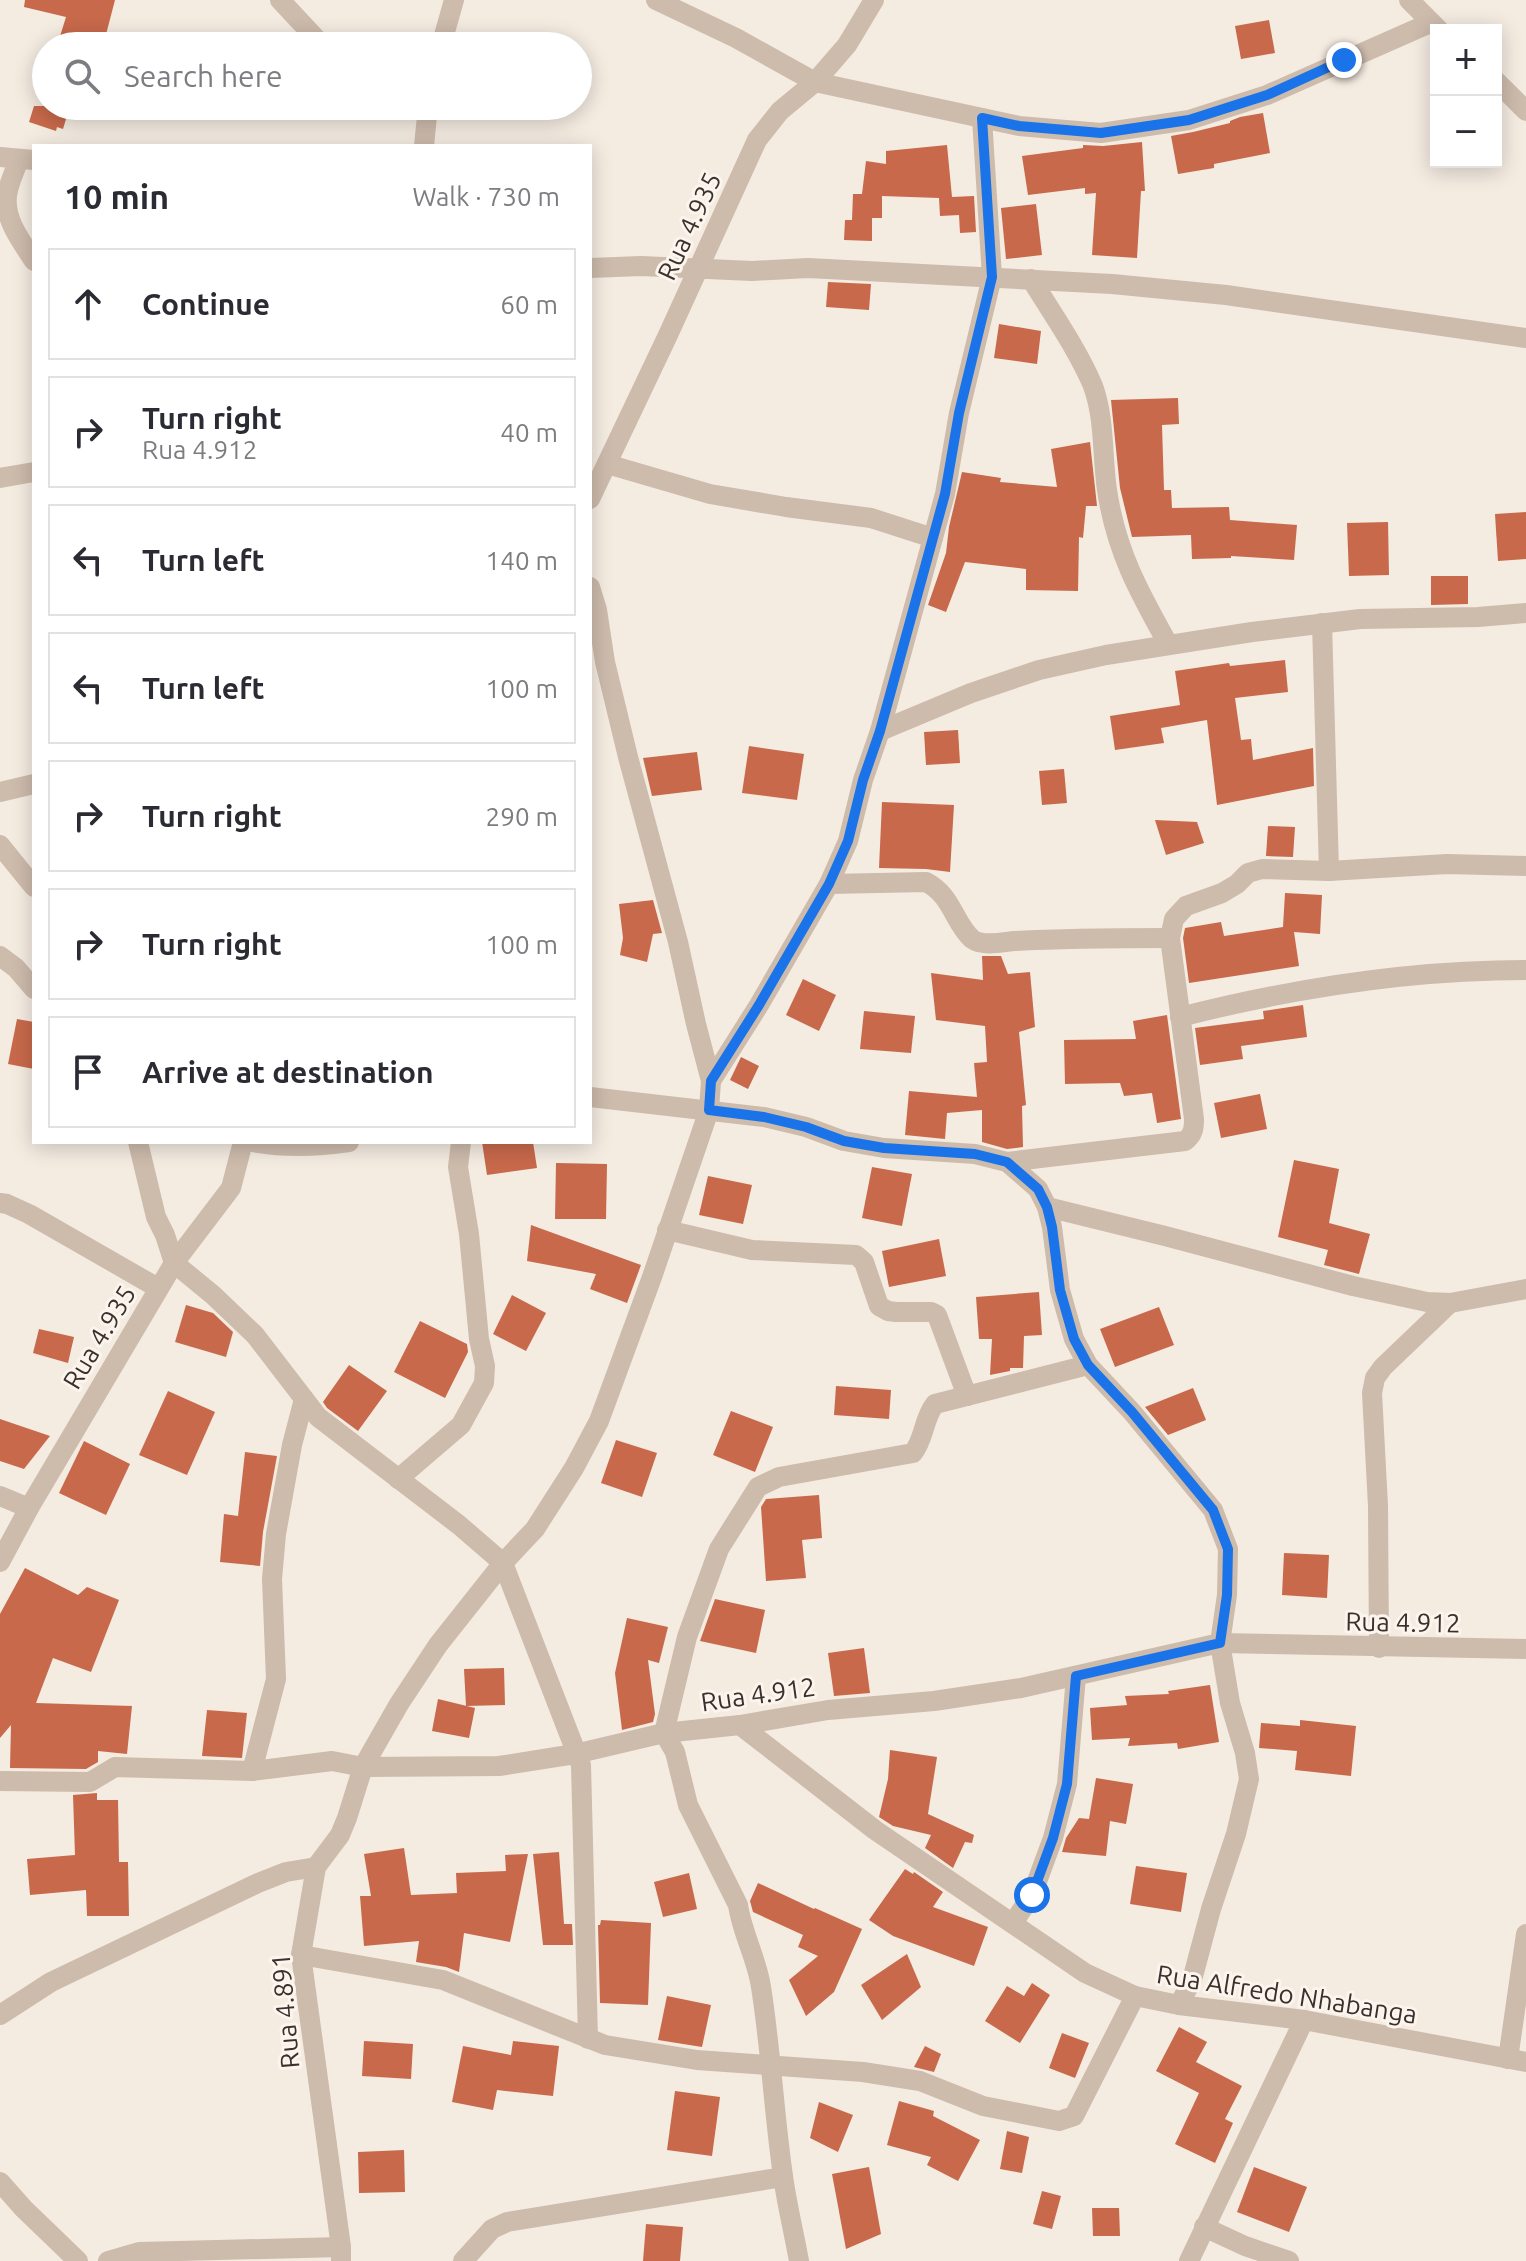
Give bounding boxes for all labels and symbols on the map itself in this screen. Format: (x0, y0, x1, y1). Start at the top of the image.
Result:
route end (1326, 42, 1362, 78)
street label: Rua 4.935 (651, 168, 727, 284)
street label: Rua 4.935 (57, 1280, 141, 1394)
street label: Rua 4.912 (1345, 1606, 1461, 1638)
street label: Rua 4.912 (699, 1672, 817, 1716)
route start (1014, 1877, 1050, 1913)
street label: Rua 4.891 (266, 1952, 304, 2070)
street label: Rua Alfredo Nhabanga (1155, 1959, 1419, 2029)

